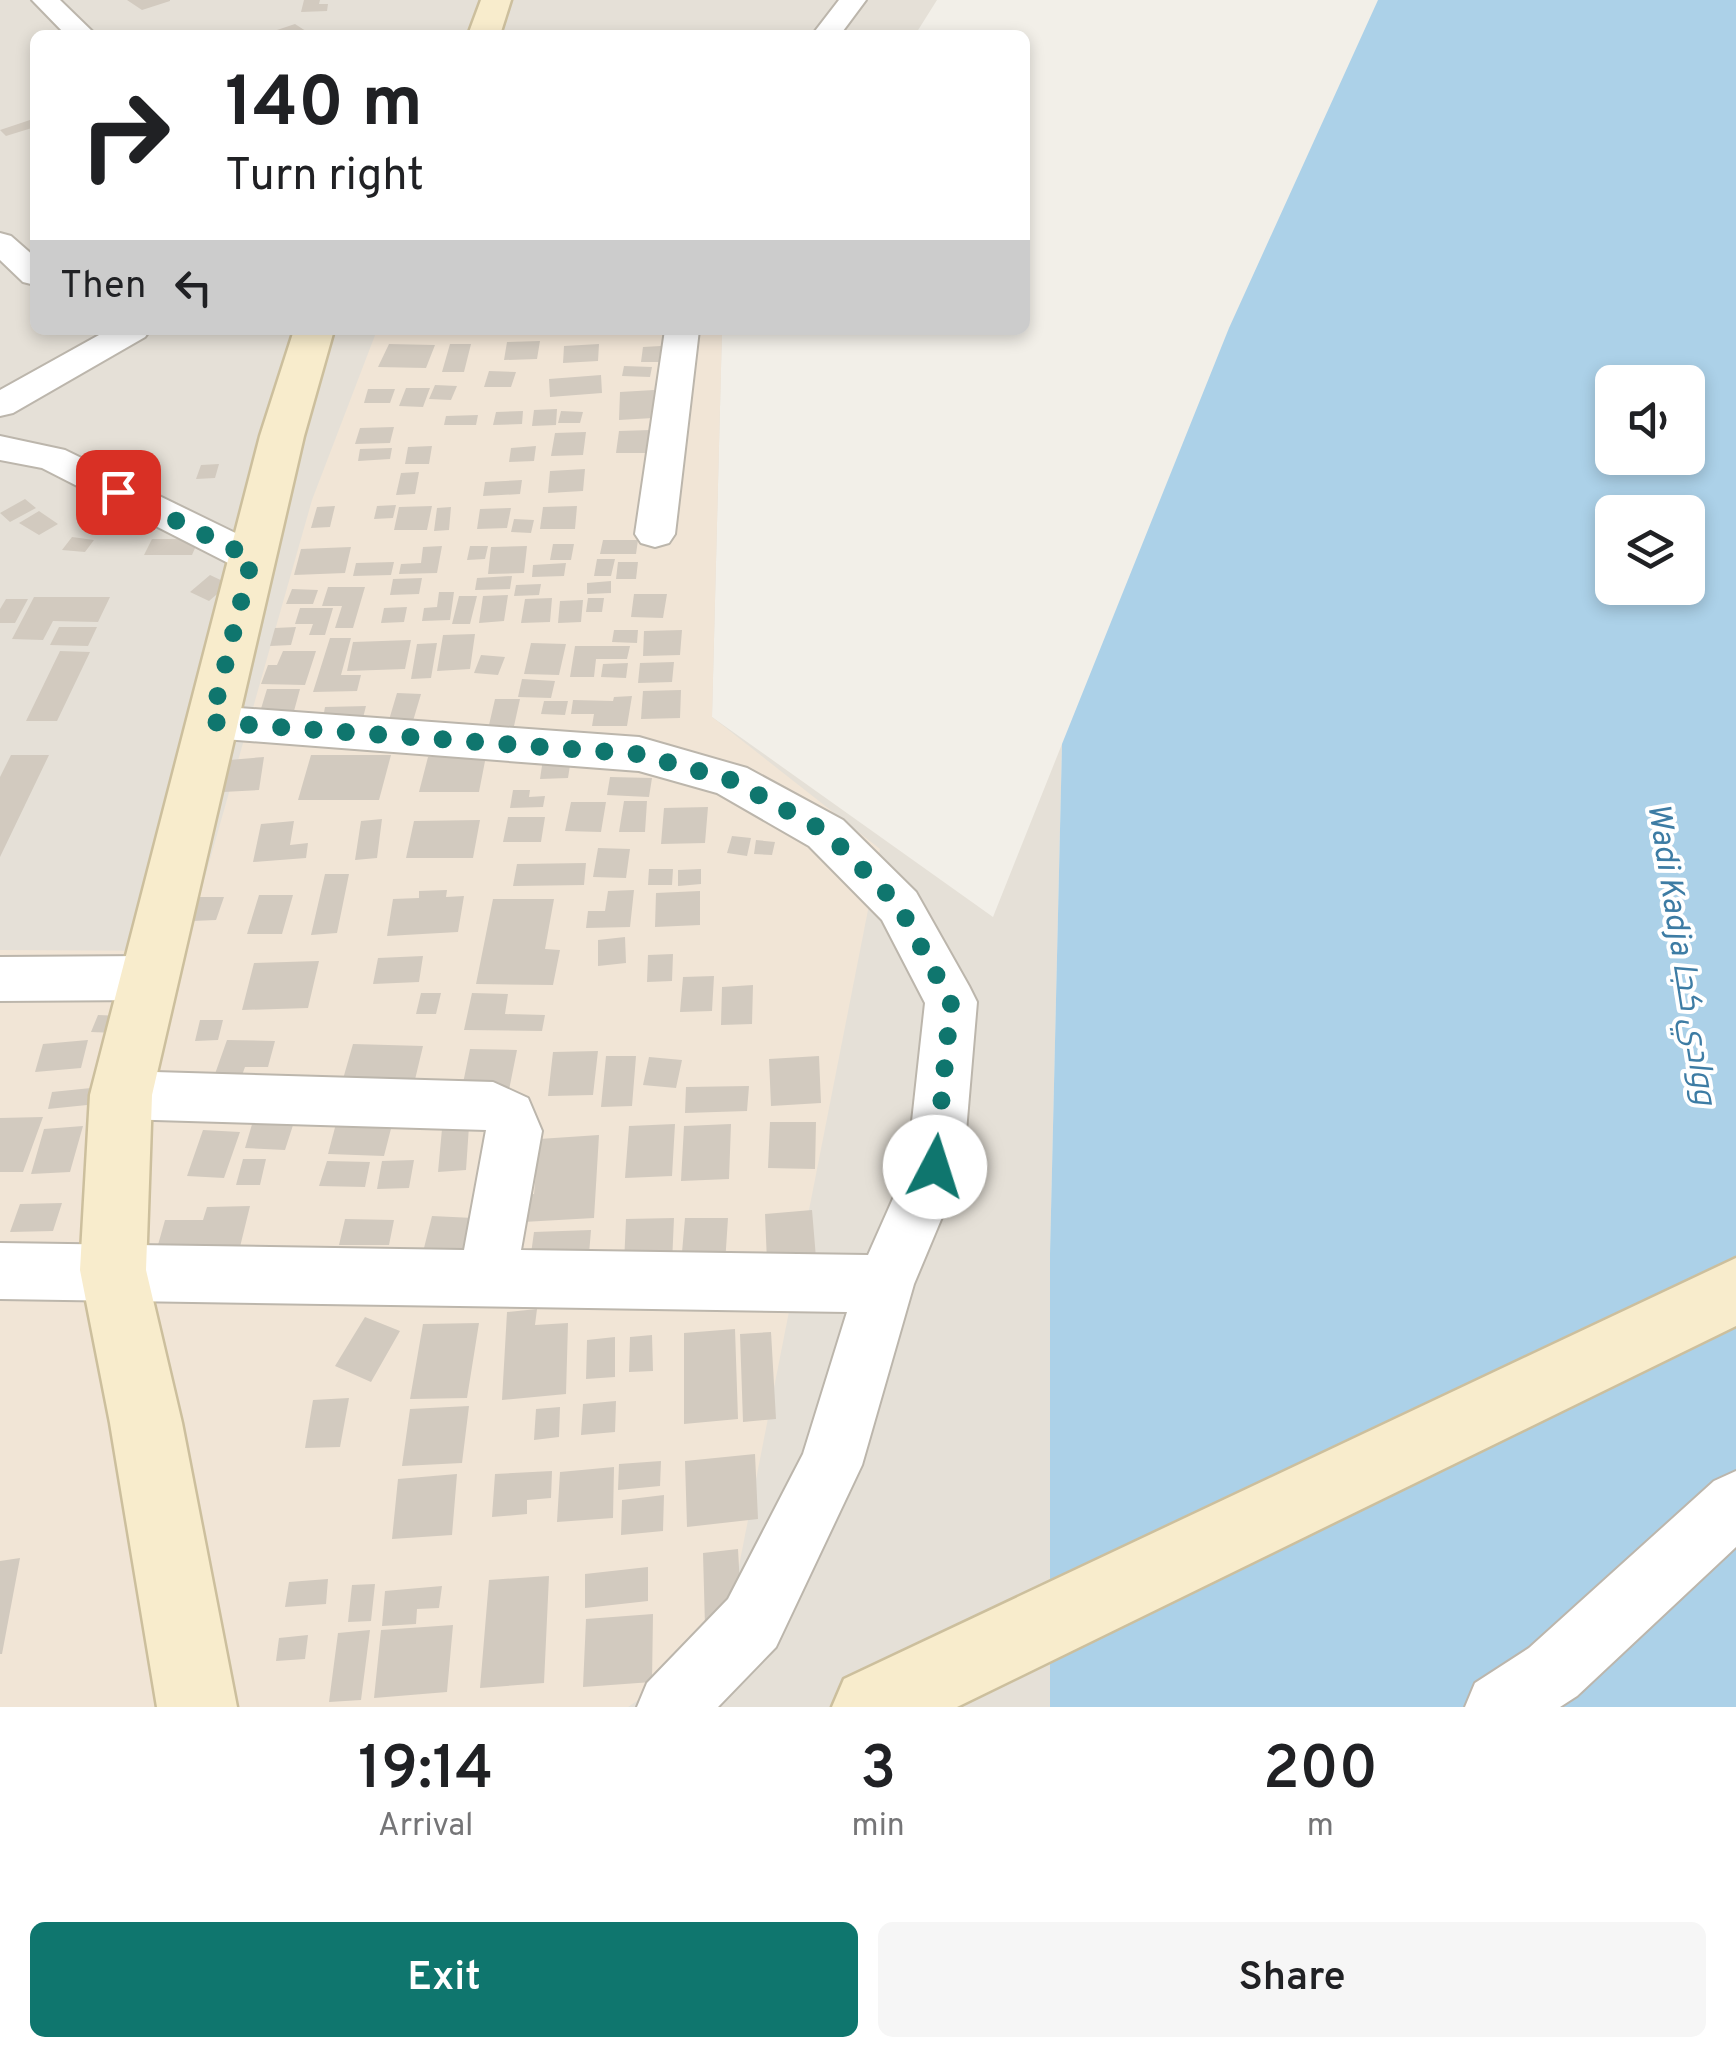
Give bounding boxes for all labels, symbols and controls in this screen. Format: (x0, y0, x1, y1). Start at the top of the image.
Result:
text: 140 m (225, 62, 423, 151)
icon: right (60, 70, 190, 200)
text: Turn right (225, 149, 424, 206)
icon: left (166, 260, 221, 315)
text: Then (60, 263, 146, 312)
map controls (1595, 365, 1705, 605)
button: sound (1595, 365, 1705, 475)
pin (76, 450, 161, 535)
icon: arrive (91, 465, 146, 520)
button: layers (1595, 495, 1705, 605)
water label: Wadi Kadja ووادي كجا (1634, 801, 1724, 1110)
position arrow (883, 1115, 987, 1219)
text: 19:14 (358, 1734, 494, 1810)
text: 3 (860, 1734, 896, 1810)
text: 200 (1263, 1734, 1378, 1810)
text: Arrival (378, 1807, 473, 1847)
text: min (852, 1807, 905, 1847)
text: m (1307, 1807, 1334, 1847)
button: Exit (30, 1922, 858, 2037)
button: Share (878, 1922, 1706, 2037)

